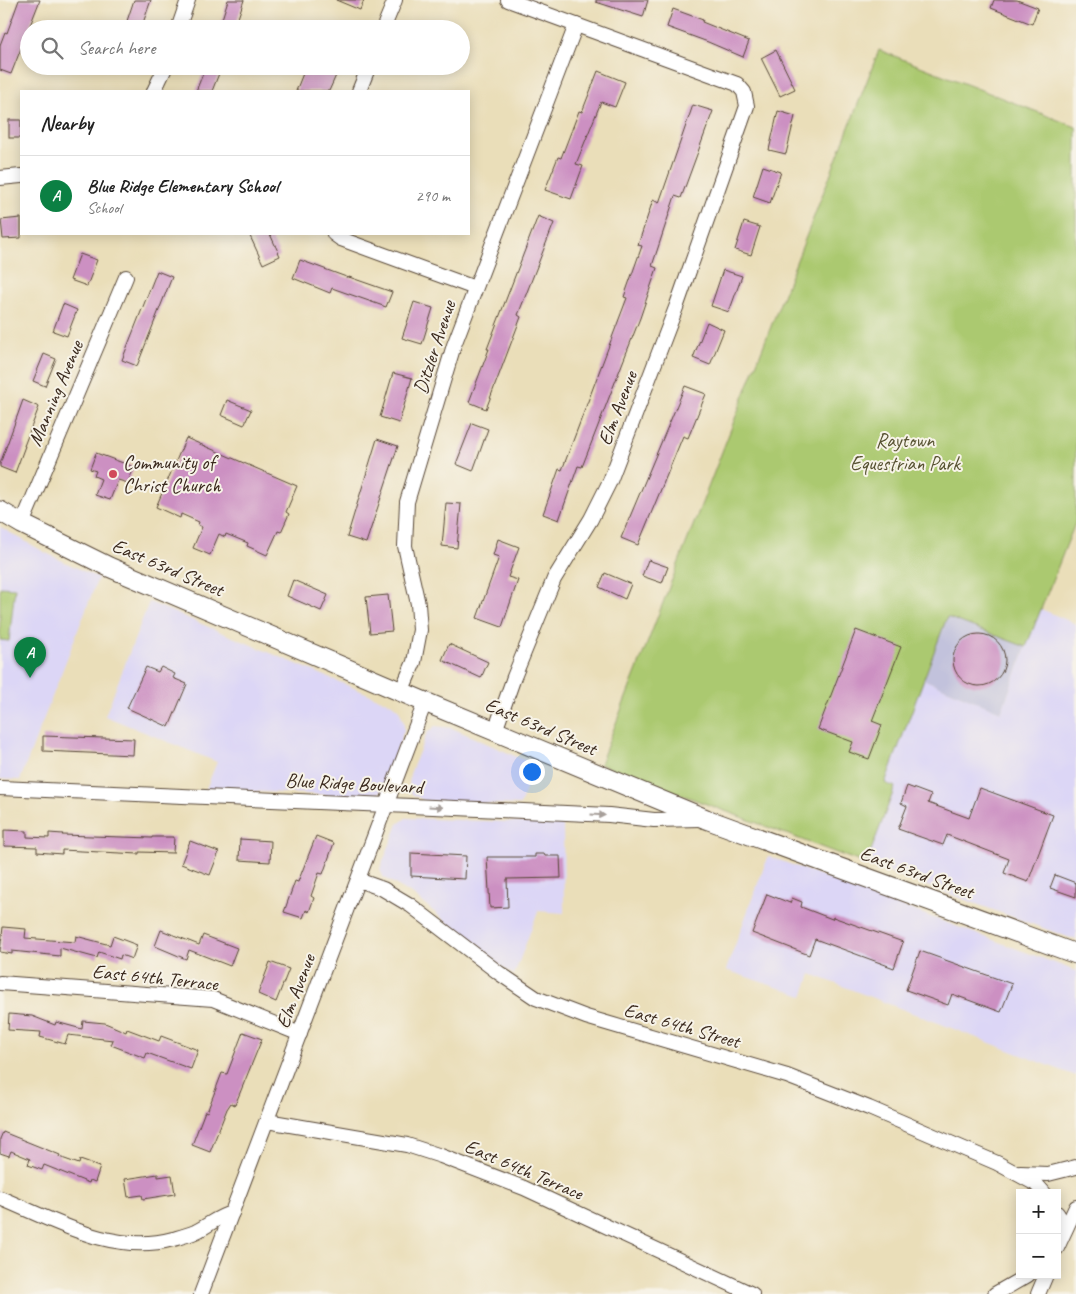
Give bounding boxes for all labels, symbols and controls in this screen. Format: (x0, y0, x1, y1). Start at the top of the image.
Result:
search box (20, 20, 470, 75)
icon: search (38, 34, 66, 62)
text: Search here (78, 36, 155, 60)
text: Nearby (40, 110, 93, 136)
text: Blue Ridge Elementary School (87, 174, 278, 198)
text: A (52, 186, 60, 206)
text: 290 m (416, 186, 450, 206)
text: School (87, 198, 121, 218)
street label: Ditzler Avenue (408, 296, 462, 397)
street label: Manning Avenue (22, 335, 89, 450)
street label: Elm Avenue (592, 366, 643, 449)
park label: Raytown Equestrian Park (850, 428, 961, 476)
place label: Community of Christ Church (123, 450, 221, 498)
marker: Community of Christ Church (107, 468, 119, 480)
street label: East 63rd Street (108, 533, 229, 603)
pin: A (14, 637, 46, 678)
street label: East 63rd Street (481, 692, 602, 762)
your location (519, 759, 545, 785)
street label: Blue Ridge Boulevard (285, 767, 426, 800)
one-way arrow (428, 803, 444, 811)
one-way arrow (590, 811, 606, 819)
street label: East 63rd Street (857, 840, 979, 905)
street label: Elm Avenue (270, 949, 321, 1032)
street label: East 64th Terrace (91, 958, 220, 997)
street label: East 64th Street (621, 997, 745, 1055)
street label: East 64th Terrace (461, 1133, 588, 1206)
map controls (1016, 1189, 1061, 1279)
button: + (1016, 1189, 1061, 1234)
button: − (1016, 1234, 1061, 1279)

